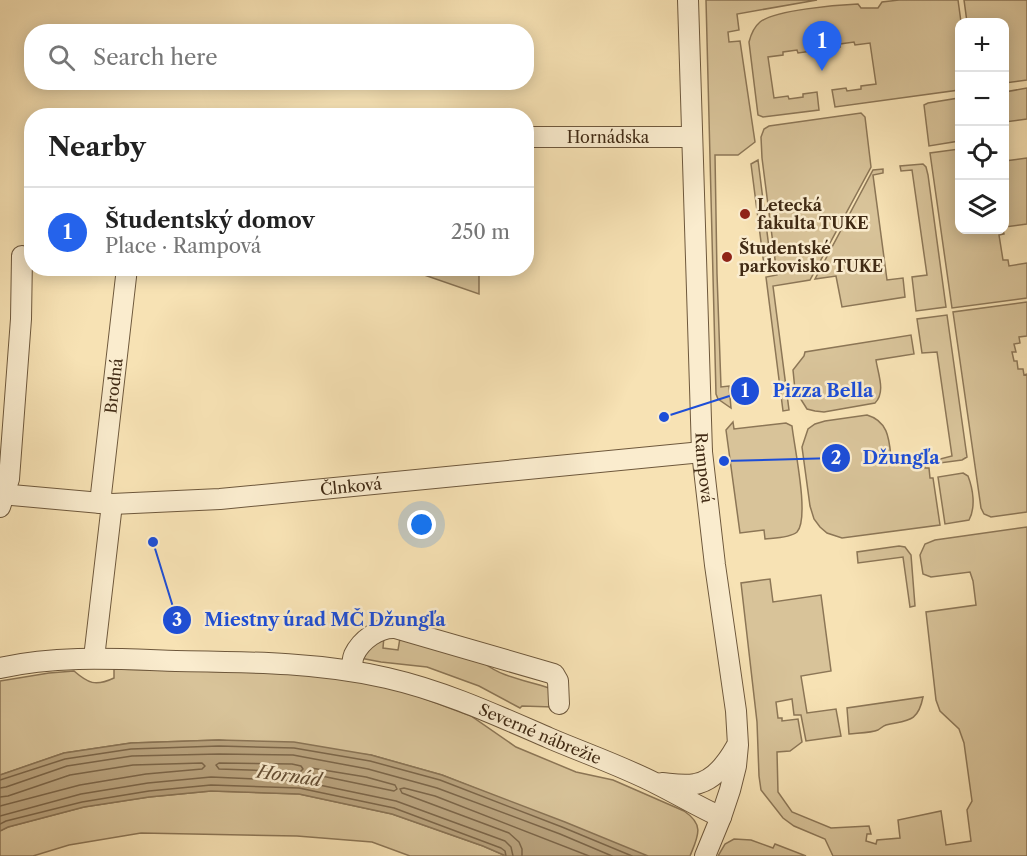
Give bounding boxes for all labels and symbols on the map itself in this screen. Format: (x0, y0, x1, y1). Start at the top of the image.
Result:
pin: 1 (802, 22, 842, 71)
street label: Hornádska (567, 127, 650, 147)
place label: Letecká fakulta TUKE (757, 195, 869, 233)
marker: Letecká fakulta TUKE (738, 207, 752, 221)
place label: Študentské parkovisko TUKE (739, 237, 883, 276)
marker: Študentské parkovisko TUKE (720, 250, 734, 264)
street label: Brodná (100, 356, 127, 415)
callout: Pizza Bella (730, 373, 885, 409)
text: 1 (741, 380, 749, 402)
text: Pizza Bella (772, 380, 874, 402)
street label: Rampová (691, 432, 718, 505)
callout: Džungľa (821, 440, 952, 476)
text: 2 (831, 447, 841, 469)
text: Džungľa (862, 447, 940, 469)
street label: Člnková (319, 473, 383, 499)
your location (407, 510, 436, 539)
callout: Miestny úrad MČ Džungľa (162, 602, 458, 638)
text: Miestny úrad MČ Džungľa (204, 607, 446, 631)
text: 3 (172, 609, 182, 631)
street label: Severné nábrežie (476, 699, 604, 768)
water label: Hornád (253, 760, 325, 792)

